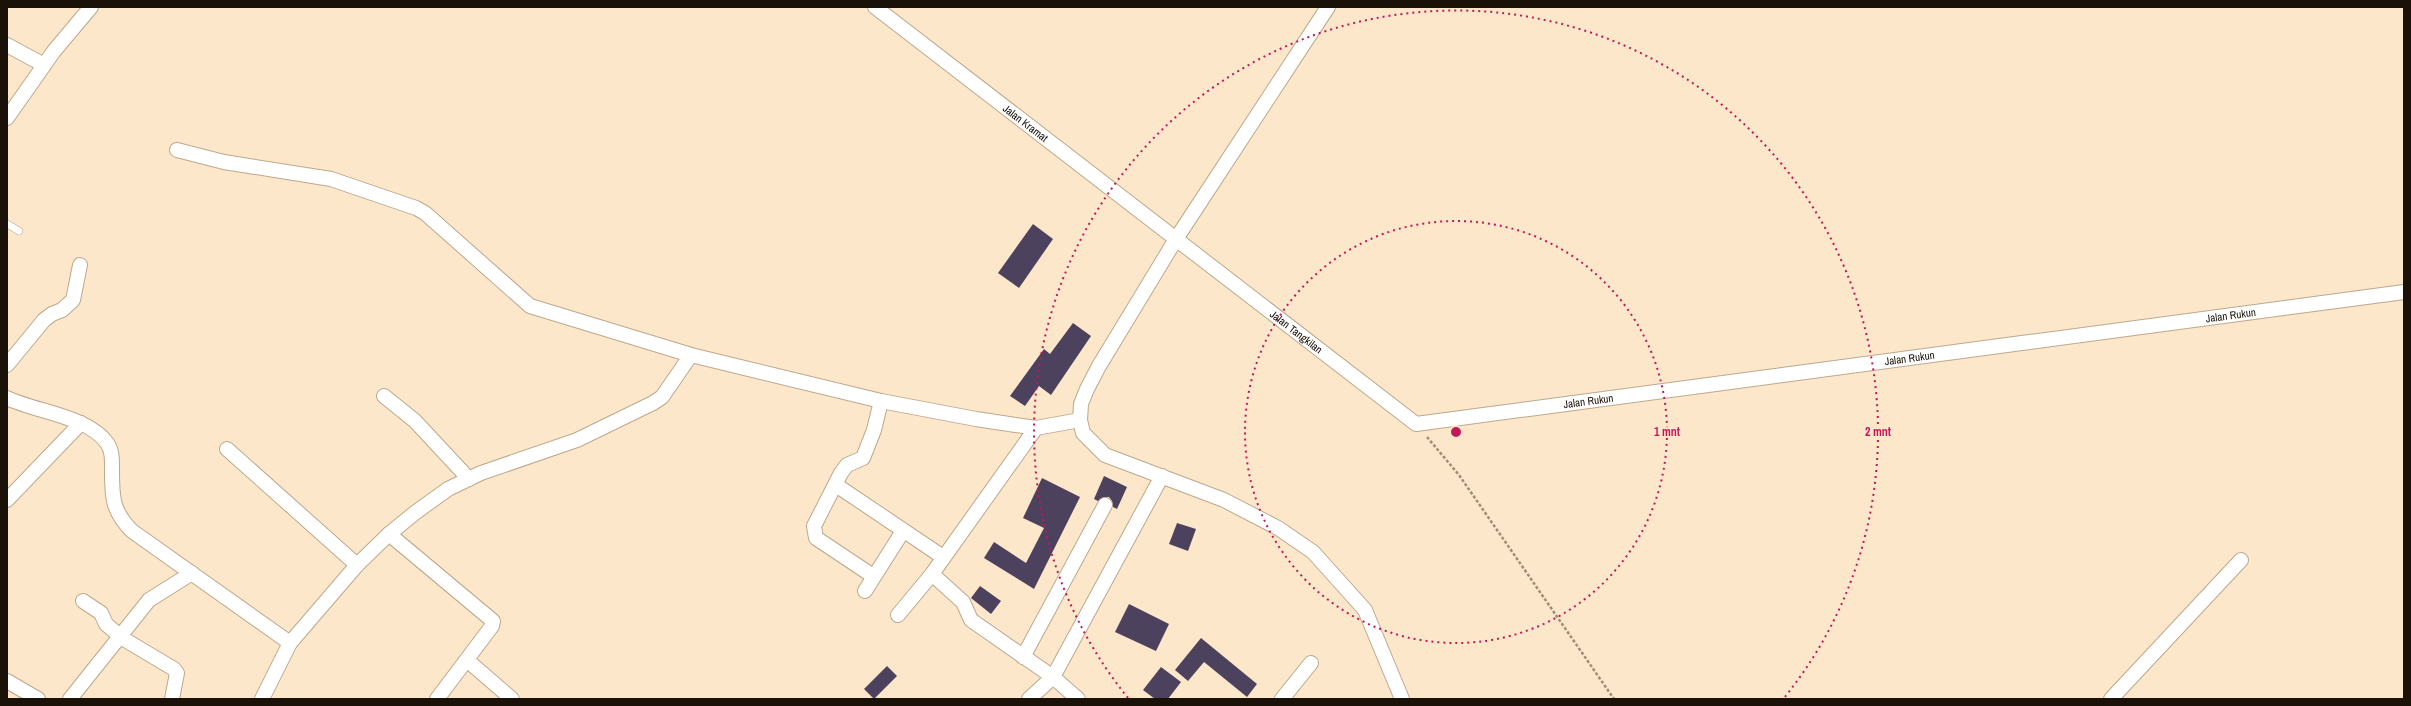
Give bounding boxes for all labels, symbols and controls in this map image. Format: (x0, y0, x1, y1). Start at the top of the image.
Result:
street label: Jalan Kramat (1000, 101, 1051, 145)
street label: Jalan Rukun (2205, 305, 2257, 325)
street label: Jalan Tangkilan (1267, 307, 1326, 357)
street label: Jalan Rukun (1884, 348, 1935, 368)
street label: Jalan Rukun (1563, 391, 1614, 411)
text: 1 mnt (1654, 424, 1681, 440)
text: 2 mnt (1865, 424, 1892, 440)
centre of rings (1449, 425, 1463, 439)

